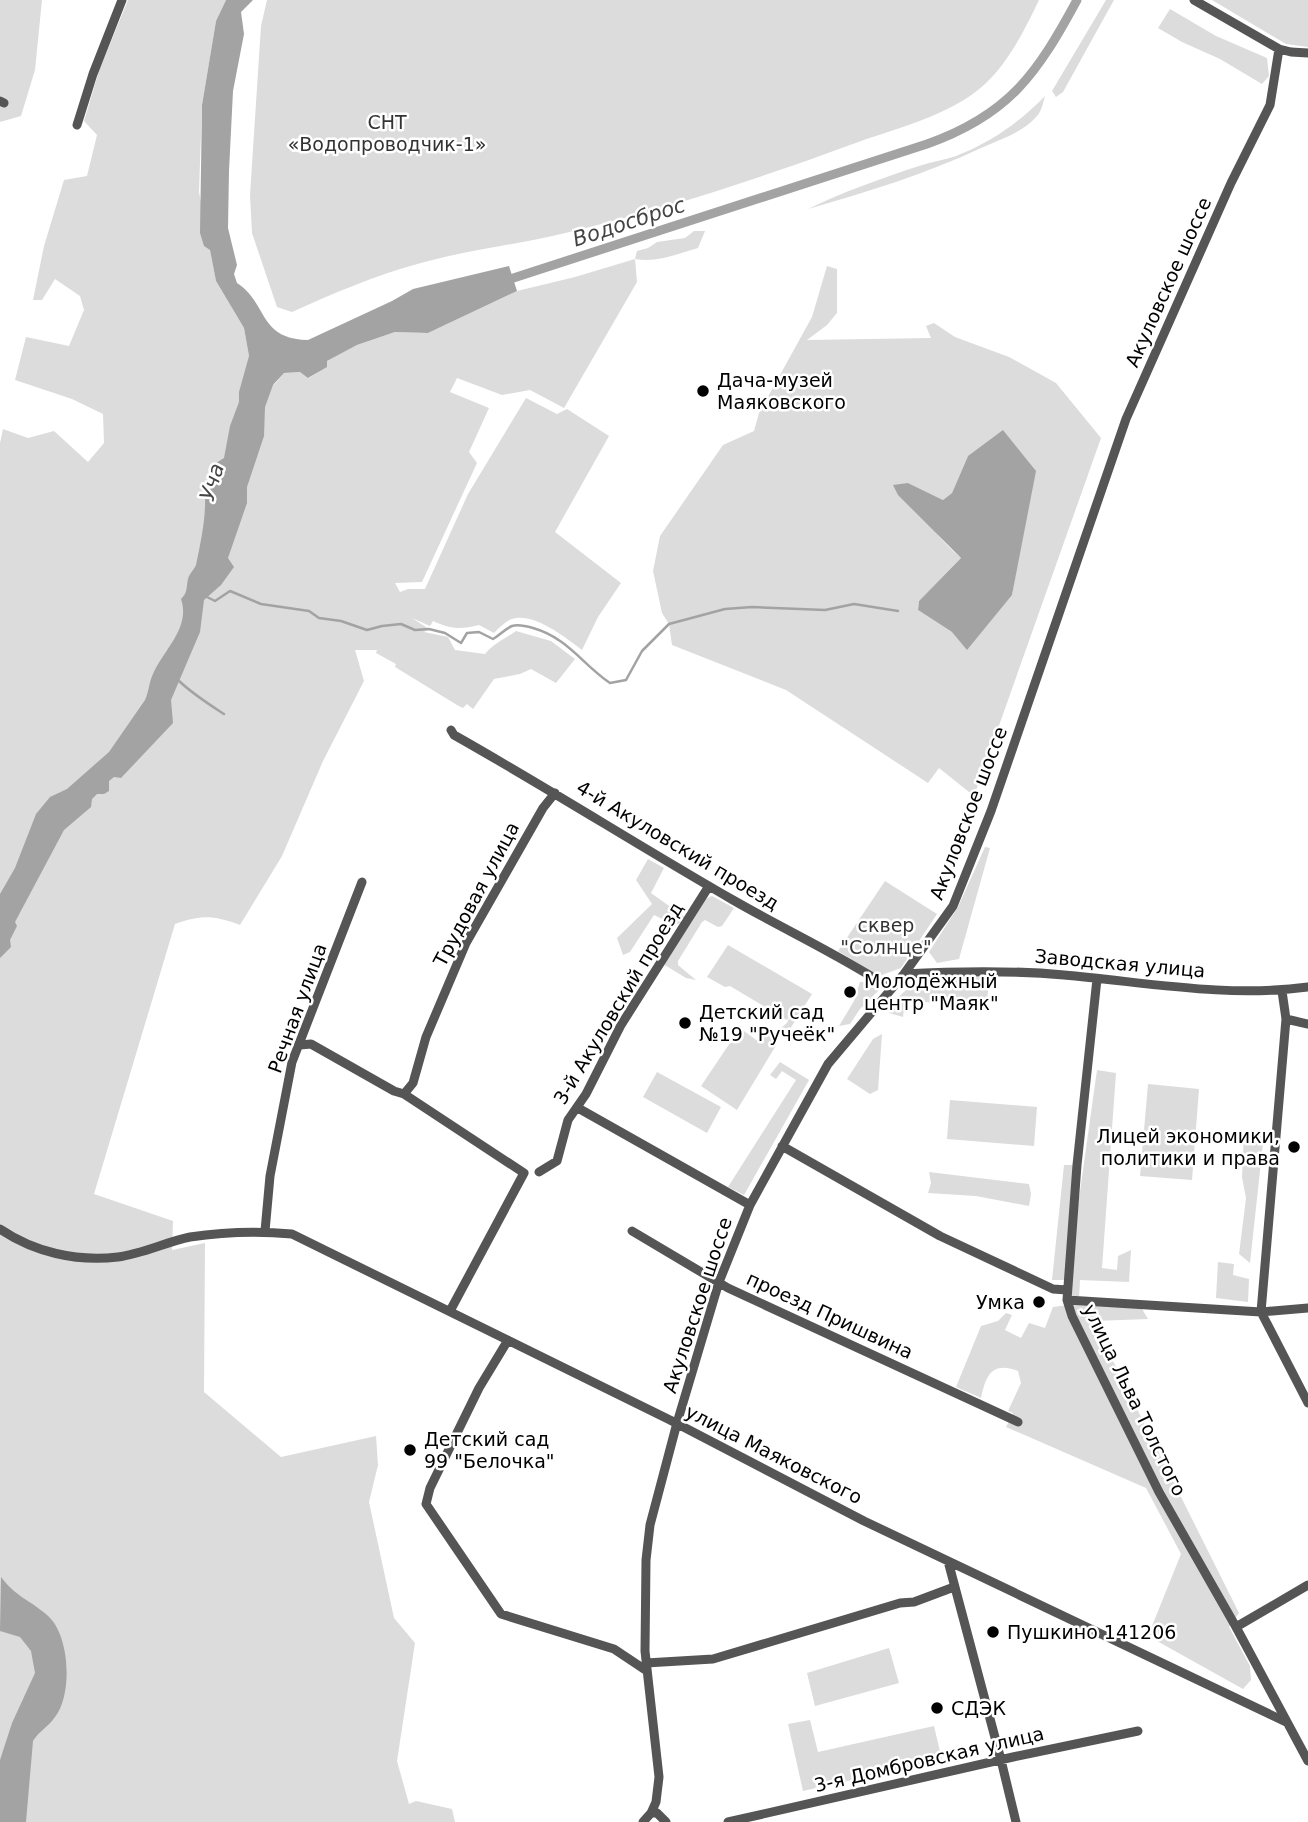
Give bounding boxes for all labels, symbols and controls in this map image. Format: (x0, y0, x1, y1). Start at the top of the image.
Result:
park label: СНТ «Водопроводчик-1» (288, 111, 486, 155)
water label: Водосброс (570, 192, 689, 251)
street label: Акуловское шоссе (1121, 194, 1215, 370)
place label: Дача-музей Маяковского (717, 369, 846, 413)
marker: Дача-музей Маяковского (695, 383, 711, 399)
water label: Уча (195, 460, 229, 504)
street label: Акуловское шоссе (925, 723, 1011, 903)
street label: 4-й Акуловский проезд (573, 776, 783, 914)
street label: Трудовая улица (428, 818, 523, 971)
street label: 3-й Акуловский проезд (549, 898, 687, 1108)
park label: сквер "Солнце" (840, 914, 932, 958)
street label: Речная улица (263, 940, 331, 1076)
street label: Заводская улица (1034, 945, 1206, 981)
place label: Молодёжный центр "Маяк" (864, 970, 999, 1014)
marker: Молодёжный центр "Маяк" (842, 984, 858, 1000)
place label: Детский сад №19 "Ручеёк" (699, 1001, 835, 1045)
marker: Детский сад №19 "Ручеёк" (677, 1015, 693, 1031)
place label: Лицей экономики, политики и права (1096, 1125, 1280, 1169)
marker: Лицей экономики, политики и права (1286, 1139, 1302, 1155)
street label: Акуловское шоссе (658, 1214, 736, 1396)
street label: проезд Пришвина (743, 1267, 917, 1363)
place label: Умка (976, 1291, 1025, 1313)
marker: Умка (1031, 1294, 1047, 1310)
street label: улица Льва Толстого (1079, 1300, 1191, 1500)
street label: улица Маяковского (682, 1400, 866, 1508)
place label: Детский сад 99 "Белочка" (424, 1428, 555, 1472)
marker: Детский сад 99 "Белочка" (402, 1442, 418, 1458)
place label: Пушкино 141206 (1007, 1621, 1176, 1643)
marker: Пушкино 141206 (985, 1624, 1001, 1640)
place label: СДЭК (951, 1697, 1006, 1719)
marker: СДЭК (929, 1700, 945, 1716)
street label: 3-я Домбровская улица (812, 1722, 1046, 1796)

